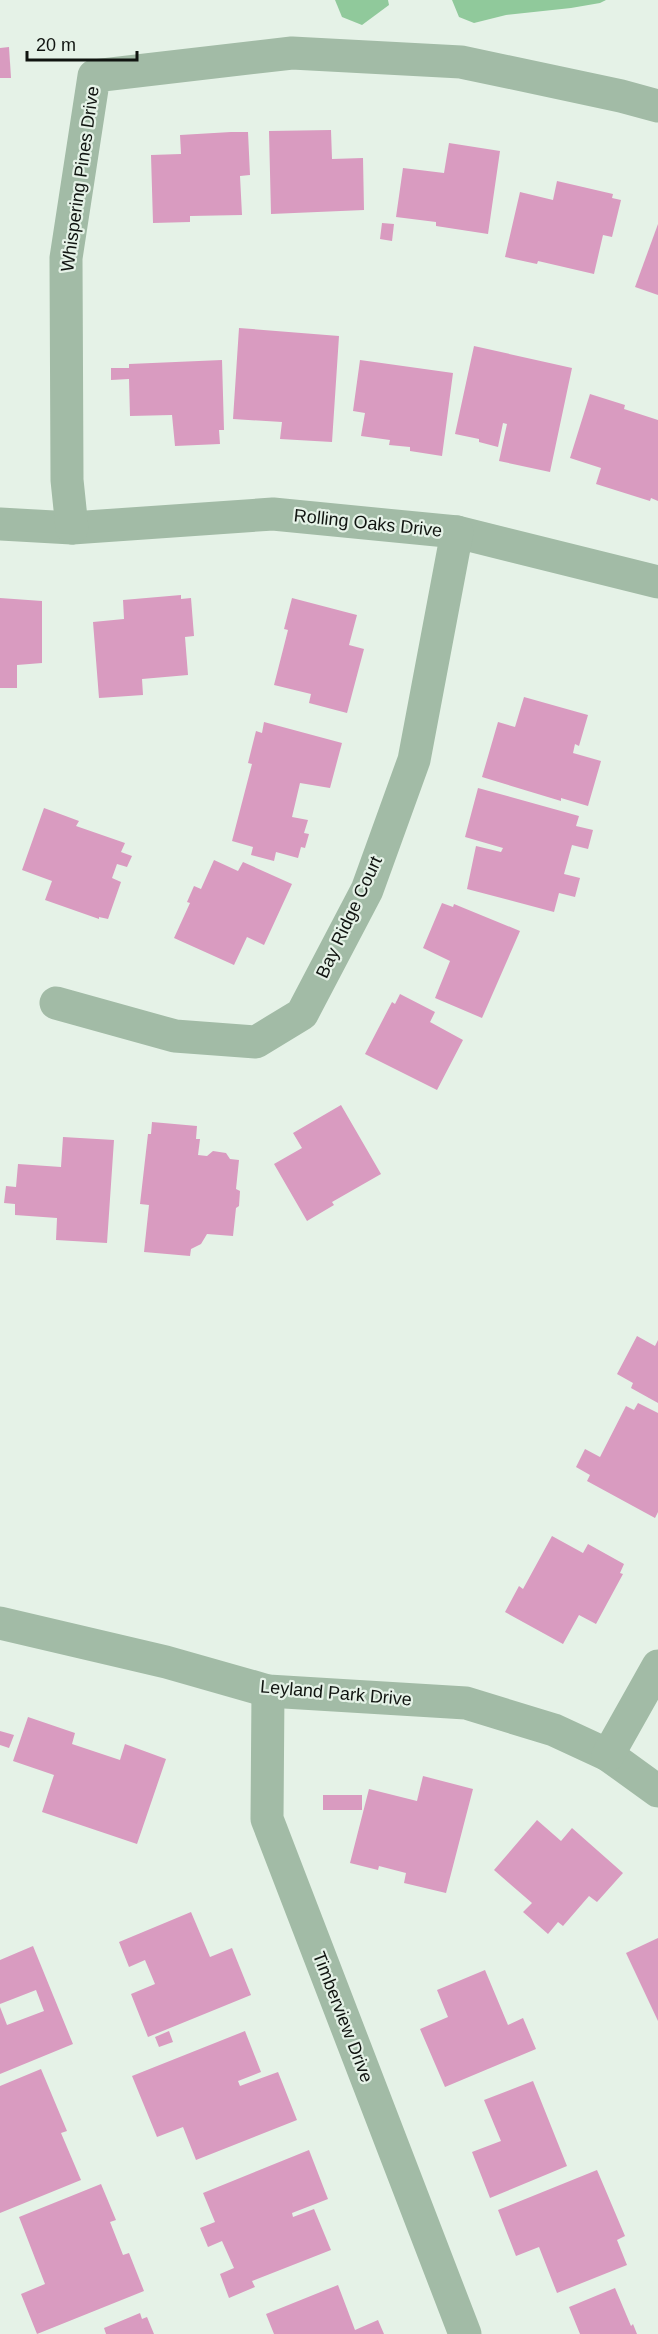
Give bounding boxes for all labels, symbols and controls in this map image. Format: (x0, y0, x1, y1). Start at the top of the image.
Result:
scale bar (27, 24, 136, 62)
text: 20 m (36, 35, 76, 55)
street label: Whispering Pines Drive (57, 85, 103, 273)
street label: Rolling Oaks Drive (293, 505, 443, 541)
street label: Bay Ridge Court (312, 853, 386, 981)
street label: Leyland Park Drive (259, 1676, 413, 1710)
street label: Timberview Drive (309, 1949, 377, 2085)

